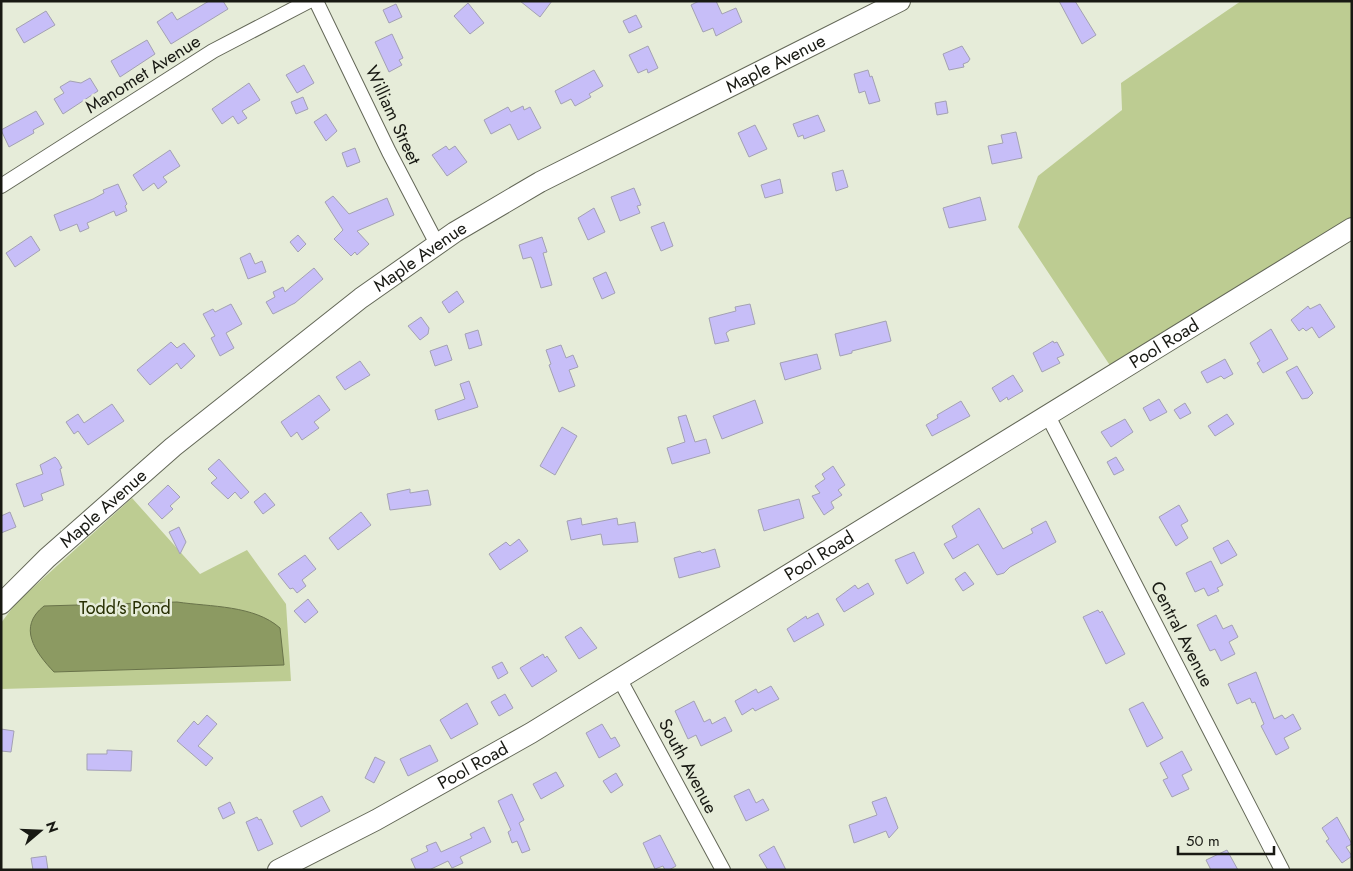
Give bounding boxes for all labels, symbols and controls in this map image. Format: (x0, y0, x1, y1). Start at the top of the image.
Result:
street label: Manomet Avenue (80, 28, 206, 120)
street label: Maple Avenue (721, 28, 830, 100)
street label: William Street (359, 61, 428, 169)
street label: Maple Avenue (368, 215, 472, 298)
street label: Pool Road (1124, 312, 1204, 375)
street label: Maple Avenue (54, 463, 153, 554)
street label: Pool Road (779, 524, 859, 587)
street label: Central Avenue (1144, 577, 1220, 691)
park label: Todd's Pond (79, 595, 171, 621)
street label: South Avenue (652, 714, 724, 818)
street label: Pool Road (433, 735, 513, 796)
north arrow (15, 806, 65, 856)
text: N (41, 818, 64, 835)
scale bar (1178, 824, 1274, 856)
text: 50 m (1186, 830, 1220, 852)

